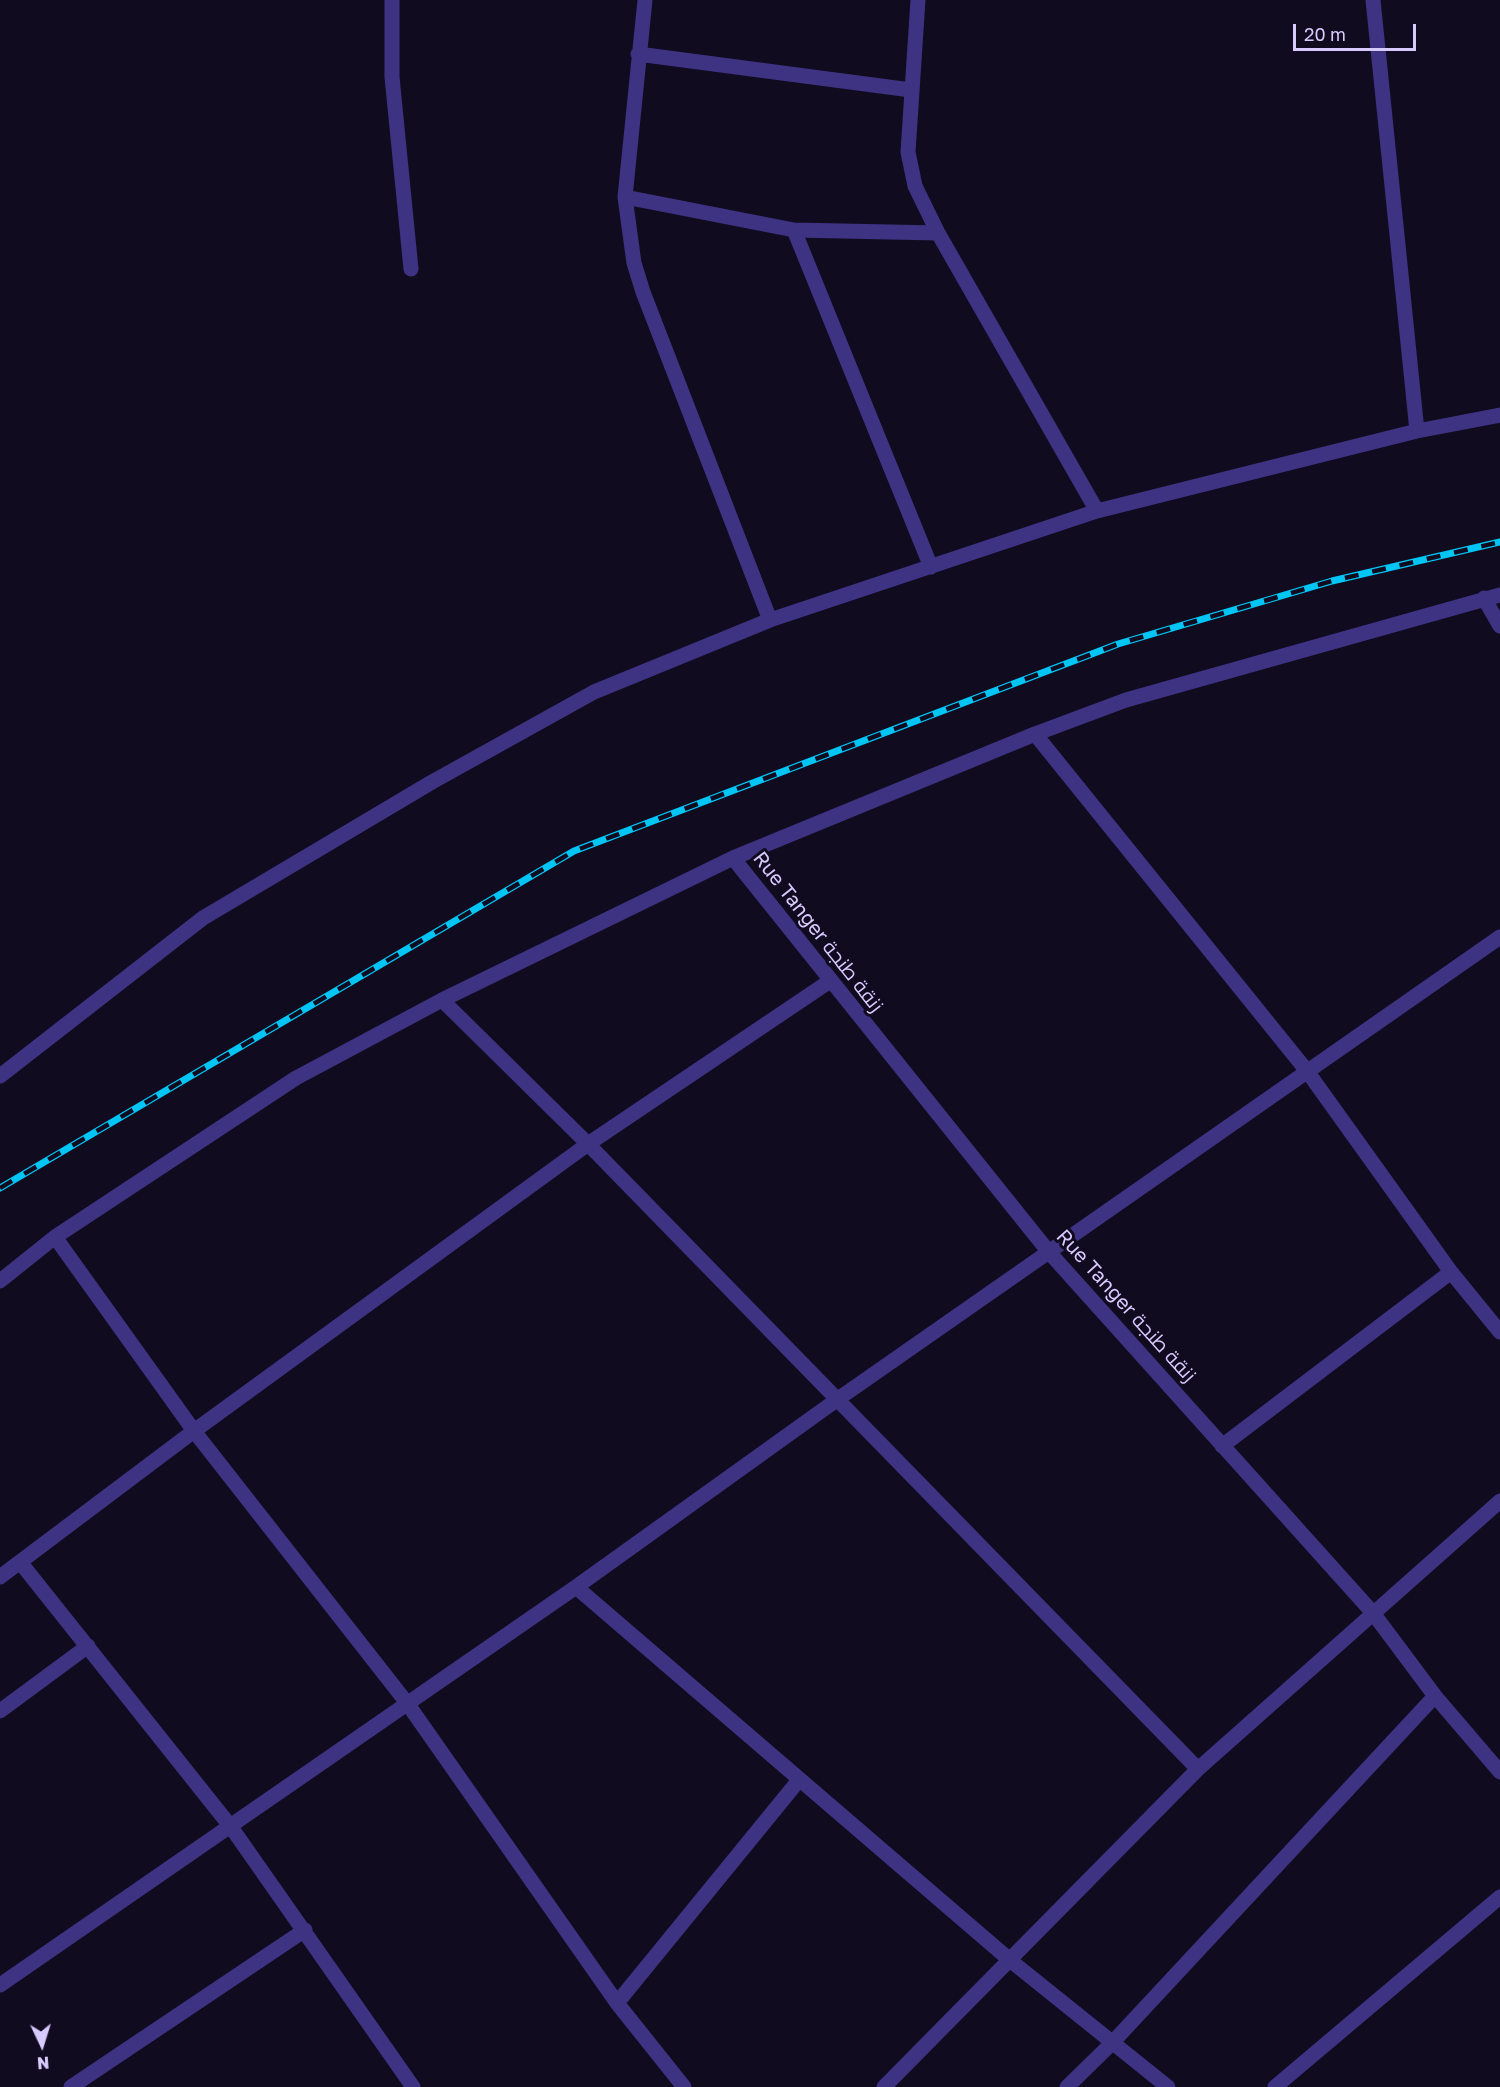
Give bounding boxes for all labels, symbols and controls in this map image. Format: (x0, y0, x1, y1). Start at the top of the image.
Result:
scale bar (1296, 12, 1419, 50)
text: 20 m (1304, 23, 1346, 45)
street label: Rue Tanger زنقة طنجة (748, 847, 888, 1017)
street label: Rue Tanger زنقة طنجة (1051, 1225, 1201, 1387)
north arrow (12, 2015, 72, 2075)
text: N (36, 2053, 50, 2073)

